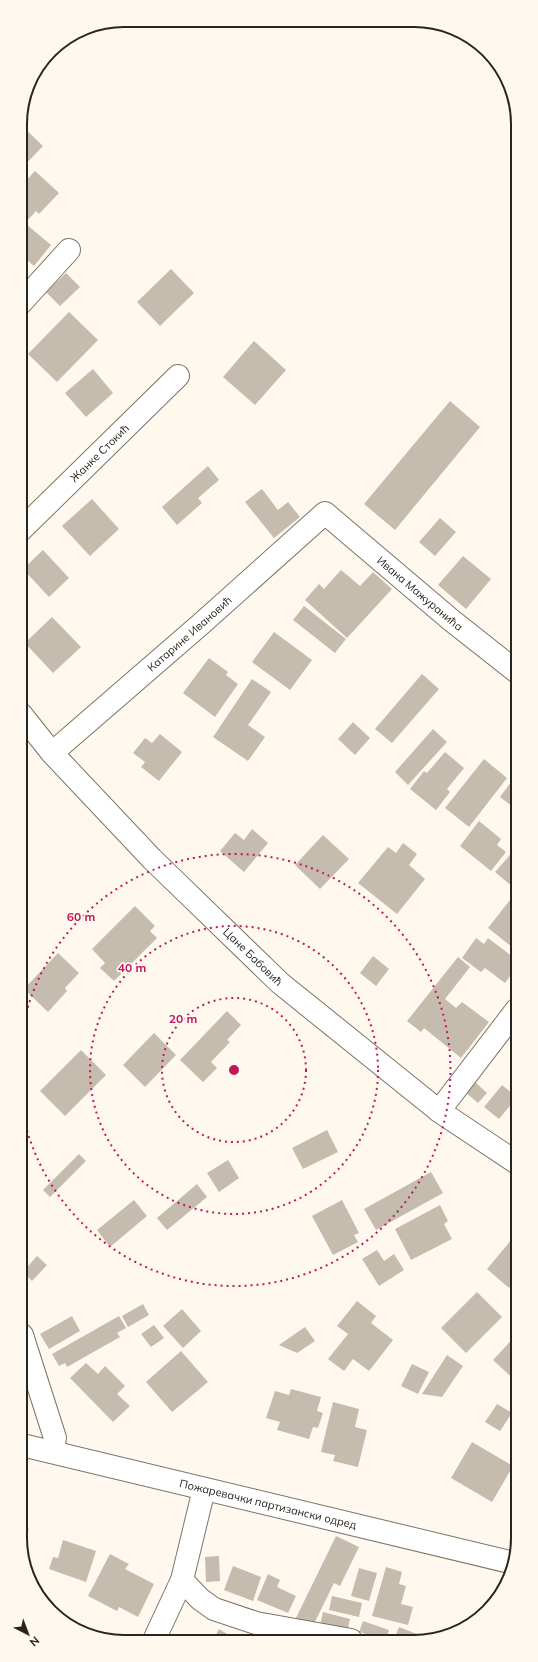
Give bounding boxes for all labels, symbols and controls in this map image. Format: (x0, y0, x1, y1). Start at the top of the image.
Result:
street label: Жанке Стокић (67, 421, 132, 485)
street label: Ивана Мажуранића (374, 553, 466, 634)
street label: Катарине Ивановић (144, 593, 235, 674)
text: 60 m (67, 909, 95, 924)
street label: Цане Бабовић (220, 925, 286, 989)
text: 40 m (118, 960, 146, 975)
text: 20 m (169, 1011, 197, 1026)
centre of rings (227, 1063, 241, 1077)
street label: Пожаревачки партизански одред (178, 1476, 358, 1532)
north arrow (8, 1614, 48, 1654)
text: N (27, 1633, 42, 1649)

